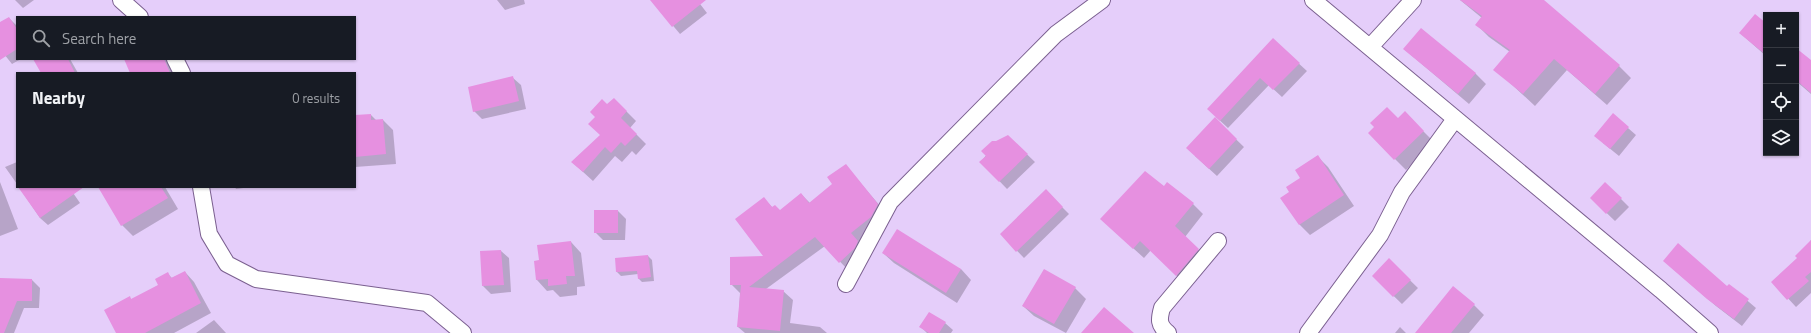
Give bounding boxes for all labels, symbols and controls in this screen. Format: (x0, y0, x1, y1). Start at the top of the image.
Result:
map controls (1763, 12, 1799, 156)
button: + (1763, 12, 1799, 48)
search box (16, 16, 356, 60)
icon: search (30, 27, 52, 49)
text: Search here (62, 27, 136, 50)
button: − (1763, 48, 1799, 84)
button: locate (1763, 84, 1799, 120)
text: Nearby (32, 85, 85, 111)
text: 0 results (292, 88, 340, 108)
button: layers (1763, 120, 1799, 156)

